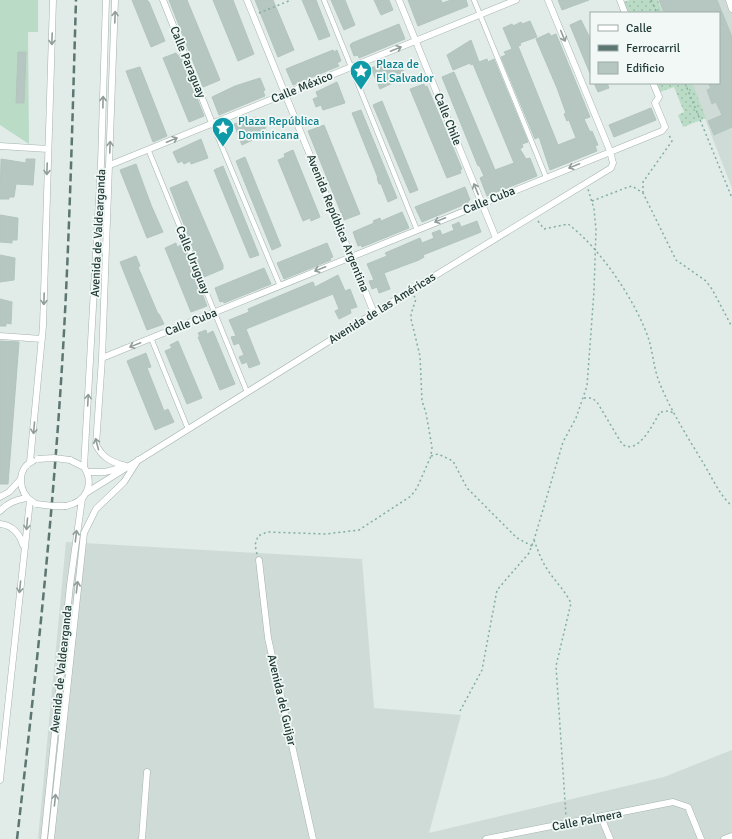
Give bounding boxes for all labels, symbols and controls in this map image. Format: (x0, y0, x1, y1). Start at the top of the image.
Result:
one-way arrow (111, 11, 118, 24)
legend (590, 12, 720, 84)
text: Calle (626, 21, 652, 36)
street label: Calle Paraguay (166, 24, 209, 101)
one-way arrow (560, 30, 567, 42)
one-way arrow (48, 32, 55, 45)
text: Ferrocarril (626, 41, 681, 56)
one-way arrow (389, 44, 401, 52)
place label: Plaza de El Salvador (376, 57, 434, 86)
place icon: Plaza de El Salvador (348, 58, 374, 91)
text: Edificio (626, 61, 664, 76)
street label: Calle México (269, 68, 335, 107)
street label: Calle Chile (430, 91, 465, 148)
one-way arrow (99, 96, 107, 109)
place label: Plaza República Dominicana (238, 114, 319, 143)
place icon: Plaza República Dominicana (210, 115, 236, 148)
one-way arrow (165, 135, 177, 143)
one-way arrow (107, 141, 114, 154)
street label: Avenida República Argentina (303, 152, 372, 294)
one-way arrow (44, 162, 51, 175)
one-way arrow (568, 162, 580, 170)
street label: Avenida de Valdearganda (88, 168, 109, 298)
street label: Calle Cuba (461, 183, 517, 218)
one-way arrow (472, 184, 479, 196)
one-way arrow (435, 217, 447, 225)
street label: Calle Uruguay (172, 224, 213, 297)
one-way arrow (314, 266, 326, 274)
street label: Avenida de las Américas (326, 269, 439, 348)
one-way arrow (40, 292, 47, 305)
street label: Calle Cuba (163, 305, 219, 340)
one-way arrow (129, 342, 141, 349)
one-way arrow (85, 394, 92, 407)
one-way arrow (31, 422, 38, 435)
one-way arrow (93, 438, 101, 451)
one-way arrow (23, 517, 30, 530)
one-way arrow (72, 530, 80, 543)
one-way arrow (17, 580, 24, 593)
one-way arrow (73, 581, 81, 594)
street label: Avenida de Valdearganda (47, 604, 76, 734)
street label: Avenida del Guijar (264, 653, 299, 748)
one-way arrow (51, 794, 59, 807)
street label: Calle Palmera (551, 806, 623, 835)

